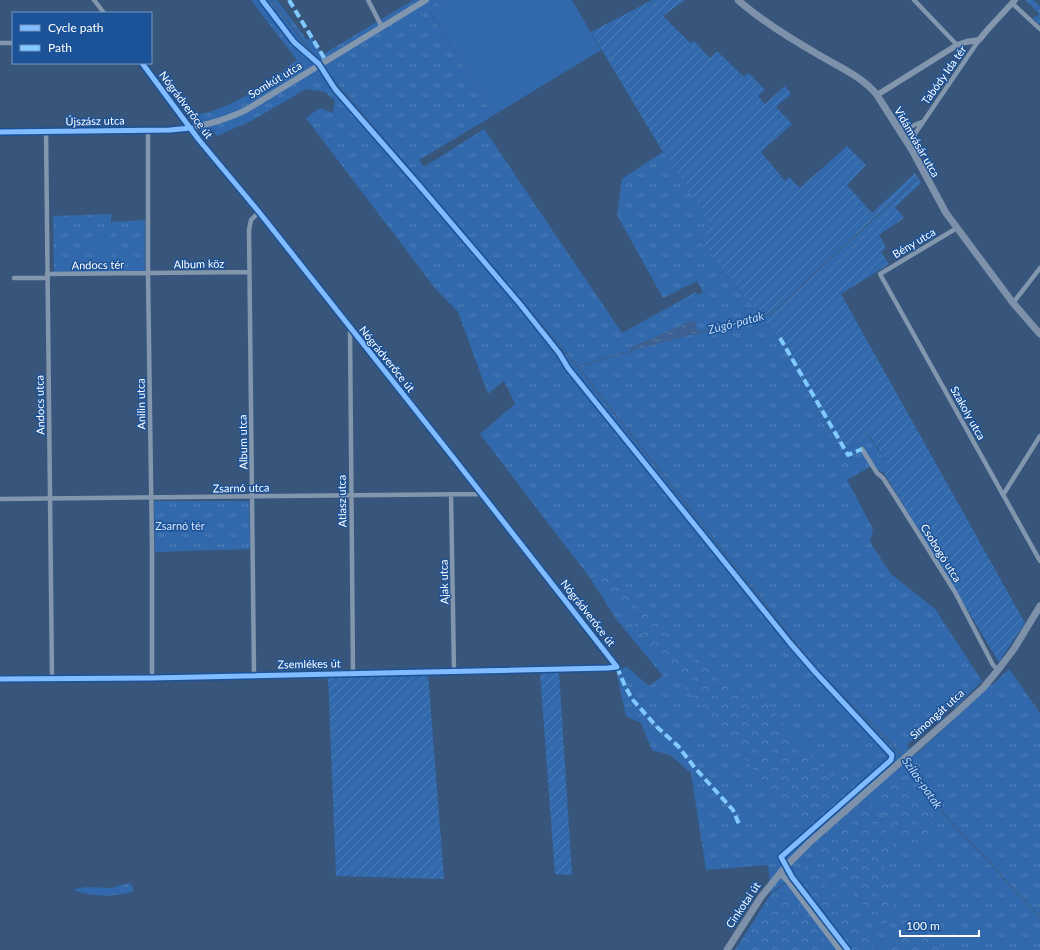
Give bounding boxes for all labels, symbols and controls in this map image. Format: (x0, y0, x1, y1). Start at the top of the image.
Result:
legend (12, 12, 152, 64)
text: Cycle path (48, 20, 103, 35)
text: Path (48, 40, 72, 55)
street label: Tabódy Ida tér (919, 43, 969, 107)
street label: Somkút utca (245, 58, 304, 101)
street label: Nógrádverőce út (157, 68, 216, 141)
street label: Vidámvásár utca (892, 104, 943, 179)
street label: Újszász utca (65, 113, 125, 128)
street label: Bény utca (890, 225, 938, 260)
street label: Album köz (174, 257, 224, 270)
street label: Andocs tér (72, 258, 124, 271)
water label: Zúgó-patak (705, 308, 766, 337)
street label: Nógrádverőce út (357, 323, 418, 394)
street label: Andocs utca (32, 375, 47, 435)
street label: Anilin utca (134, 378, 147, 430)
street label: Szakoly utca (948, 384, 989, 442)
street label: Album utca (236, 414, 249, 470)
street label: Atlasz utca (335, 475, 348, 527)
street label: Zsarnó utca (213, 481, 269, 494)
park label: Zsarnó tér (155, 519, 205, 532)
street label: Csobogó utca (918, 521, 964, 584)
street label: Ajak utca (437, 560, 450, 604)
street label: Nógrádverőce út (558, 577, 618, 649)
street label: Zsemlékes út (277, 656, 341, 671)
street label: Simongát utca (907, 686, 967, 741)
water label: Szilas-patak (899, 754, 946, 812)
street label: Cinkotai út (723, 879, 763, 930)
scale bar (900, 912, 979, 938)
text: 100 m (906, 918, 940, 933)

